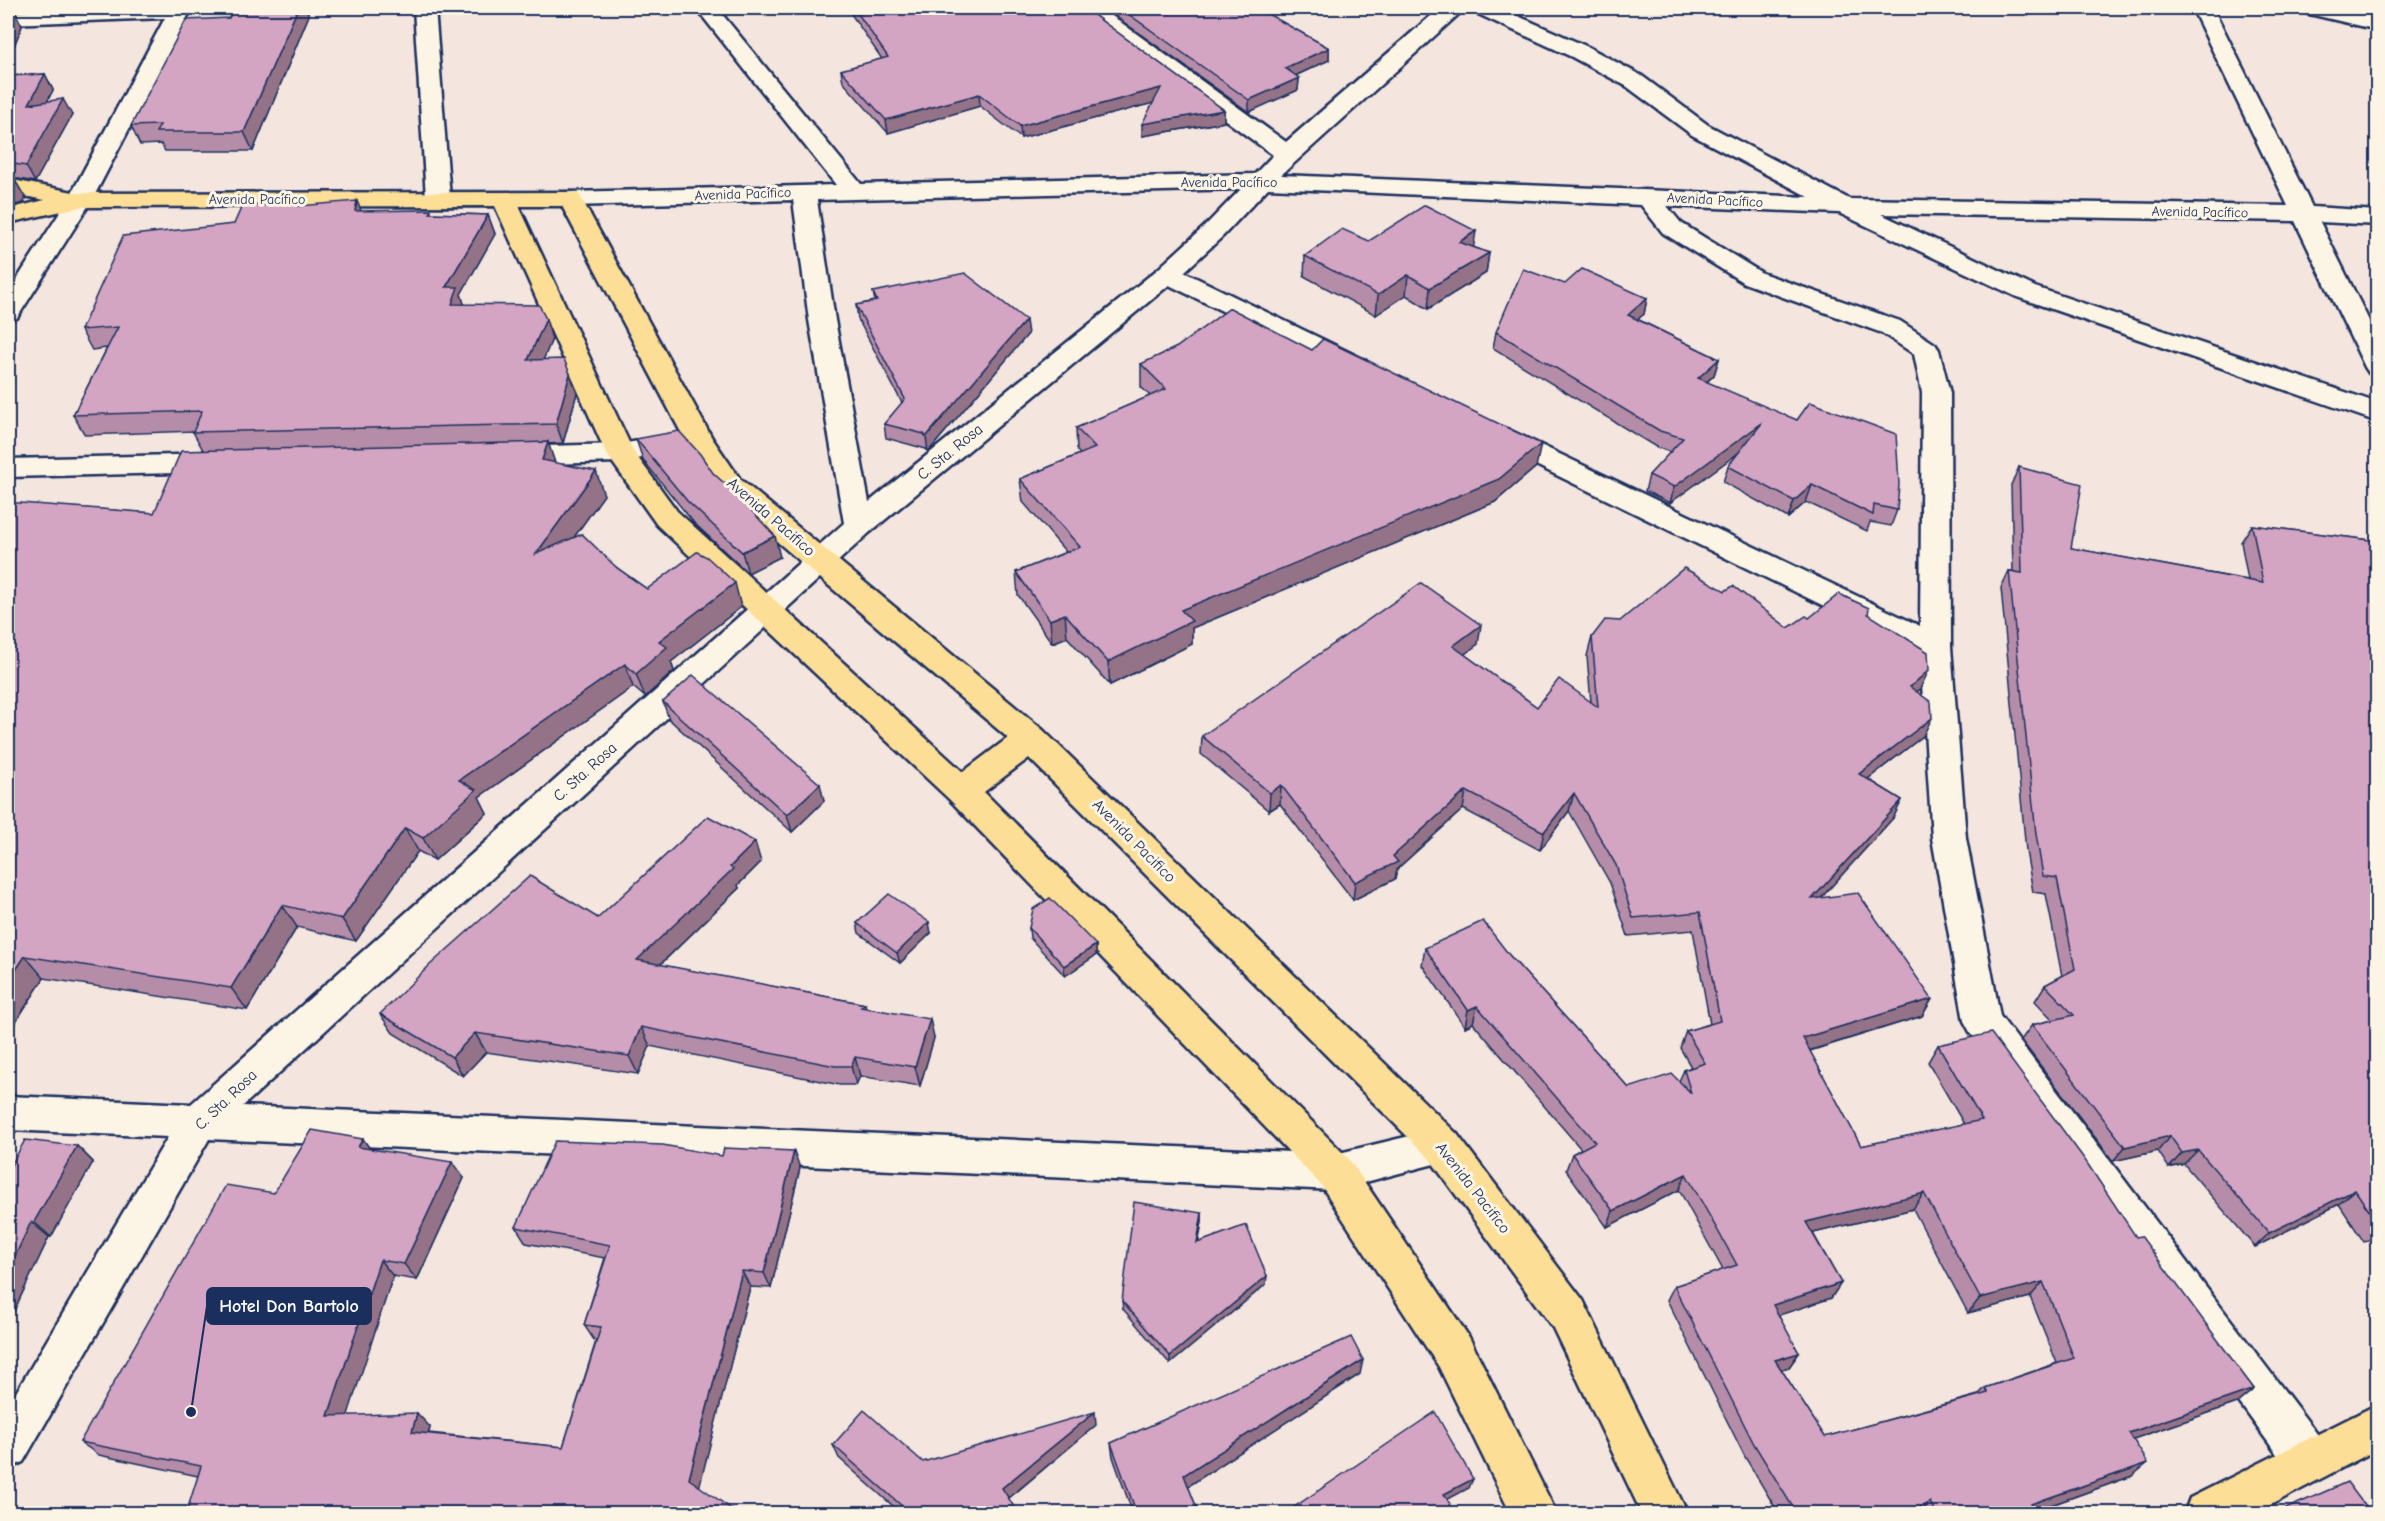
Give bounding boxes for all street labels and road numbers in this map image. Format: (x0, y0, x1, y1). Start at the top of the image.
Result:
street label: Avenida Pacífico (1181, 174, 1277, 191)
street label: Avenida Pacífico (694, 184, 792, 204)
street label: Avenida Pacífico (1666, 189, 1764, 211)
street label: Avenida Pacífico (209, 191, 305, 208)
street label: Avenida Pacífico (2152, 203, 2248, 221)
street label: C. Sta. Rosa (914, 420, 986, 484)
street label: Avenida Pacifico (723, 474, 819, 560)
street label: C. Sta. Rosa (550, 739, 620, 805)
street label: Avenida Pacifico (1089, 796, 1179, 886)
street label: C. Sta. Rosa (191, 1066, 261, 1134)
street label: Avenida Pacifico (1432, 1139, 1514, 1237)

